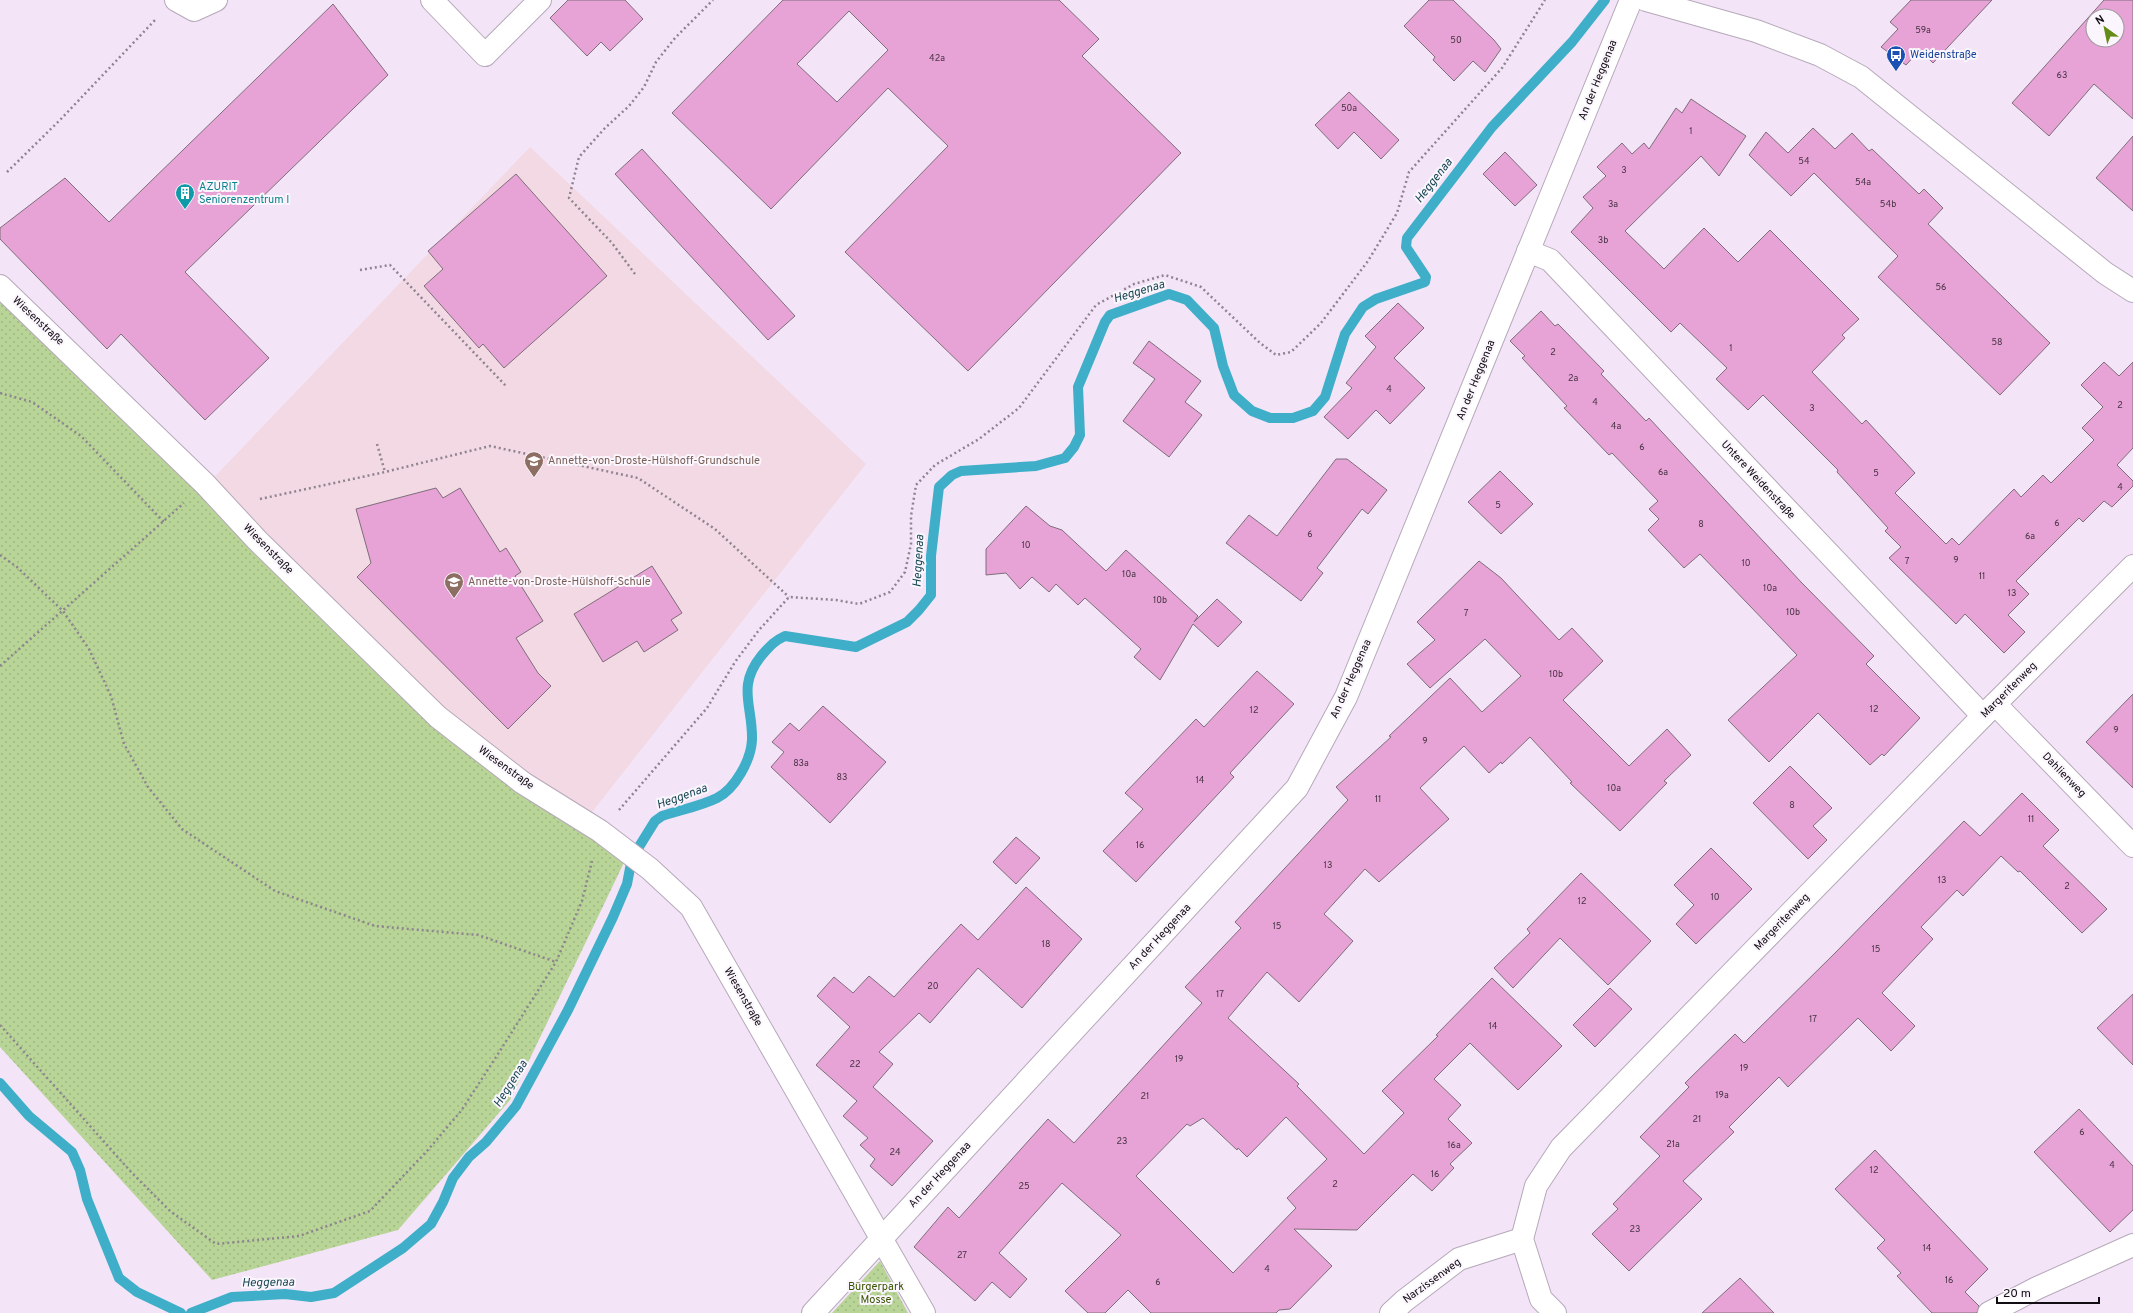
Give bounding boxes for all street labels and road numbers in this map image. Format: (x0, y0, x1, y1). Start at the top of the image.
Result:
street label: An der Heggenaa (1576, 38, 1621, 122)
street label: Wiesenstraße (9, 293, 67, 349)
street label: An der Heggenaa (1454, 338, 1499, 422)
street label: Untere Weidenstraße (1718, 438, 1798, 522)
street label: Wiesenstraße (240, 521, 296, 577)
street label: An der Heggenaa (1327, 637, 1375, 721)
street label: Margeritenweg (1978, 659, 2040, 721)
street label: Wiesenstraße (475, 743, 537, 793)
street label: Dahlienweg (2039, 750, 2089, 800)
street label: Margeritenweg (1751, 891, 1813, 953)
street label: An der Heggenaa (1126, 901, 1194, 973)
street label: Wiesenstraße (721, 965, 766, 1029)
street label: An der Heggenaa (906, 1139, 974, 1211)
street label: Narzissenweg (1400, 1255, 1464, 1307)

